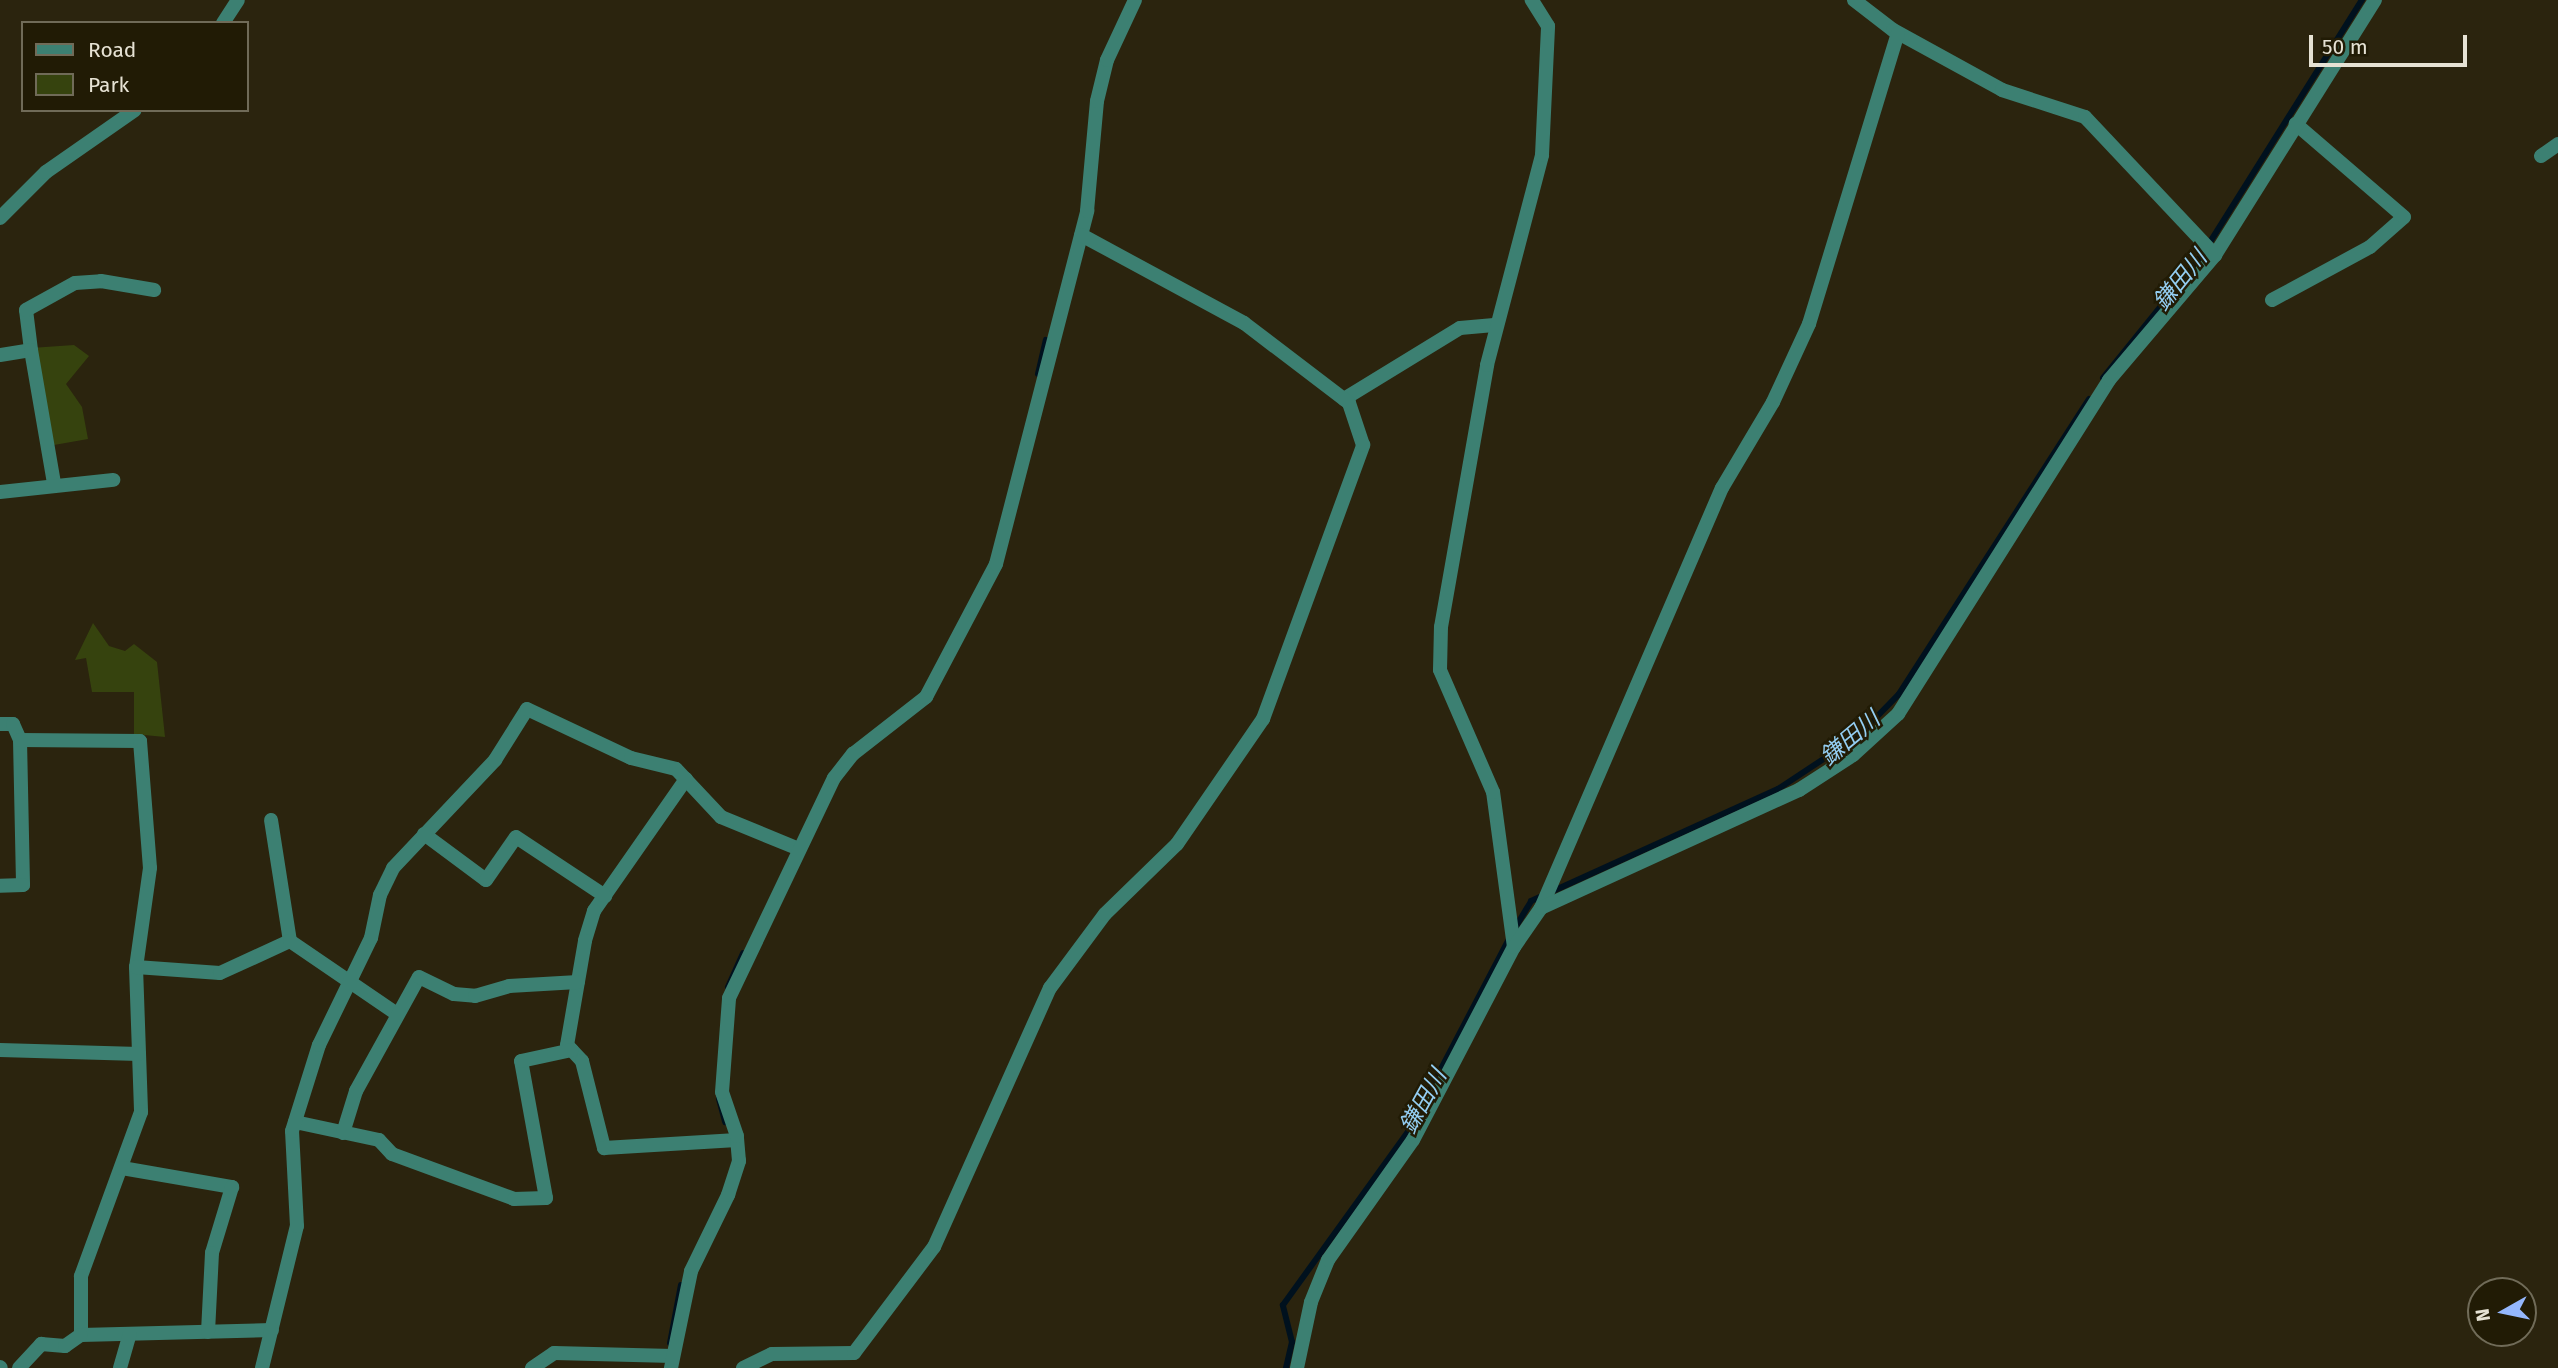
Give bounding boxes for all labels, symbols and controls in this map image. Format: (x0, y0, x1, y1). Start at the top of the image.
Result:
legend (21, 21, 248, 112)
scale bar (2313, 21, 2470, 65)
text: 50 m (2322, 34, 2368, 60)
text: Road (88, 37, 136, 63)
text: Park (88, 72, 129, 98)
water label: 鎌田川 (2148, 245, 2212, 315)
water label: 鎌田川 (1815, 705, 1885, 771)
water label: 鎌田川 (1394, 1064, 1452, 1138)
north arrow (2467, 1277, 2537, 1347)
text: N (2470, 1307, 2495, 1323)

